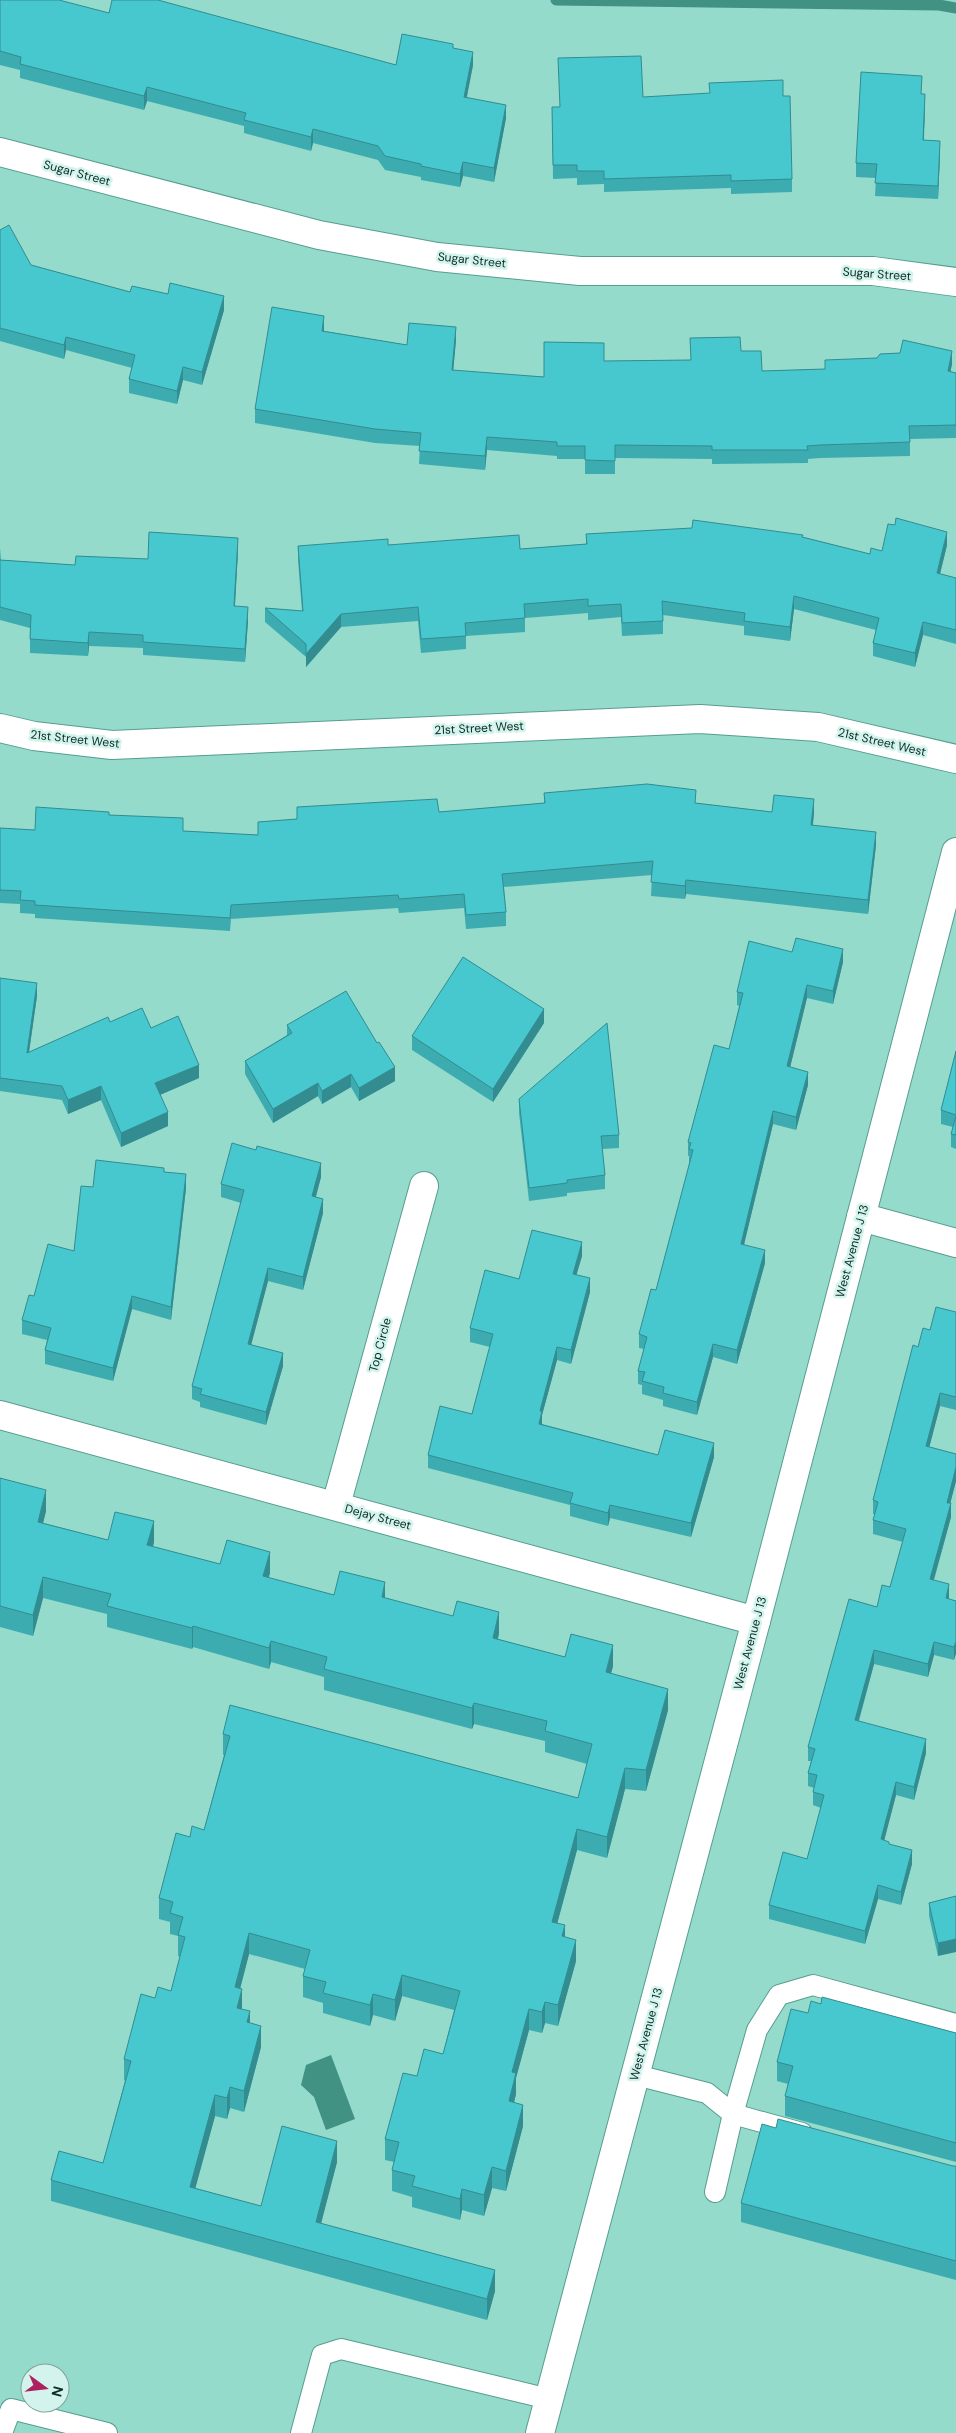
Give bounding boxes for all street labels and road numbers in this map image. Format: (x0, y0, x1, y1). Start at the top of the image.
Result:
street label: Sugar Street (42, 156, 113, 190)
street label: Sugar Street (437, 248, 507, 272)
street label: Sugar Street (842, 264, 912, 284)
street label: 21st Street West (434, 718, 525, 738)
street label: 21st Street West (836, 724, 928, 760)
street label: 21st Street West (30, 726, 121, 752)
street label: West Avenue J 13 (832, 1203, 872, 1299)
street label: Top Circle (365, 1316, 395, 1374)
street label: Dejay Street (343, 1500, 413, 1534)
street label: West Avenue J 13 (730, 1595, 770, 1691)
street label: West Avenue J 13 (626, 1986, 666, 2082)

